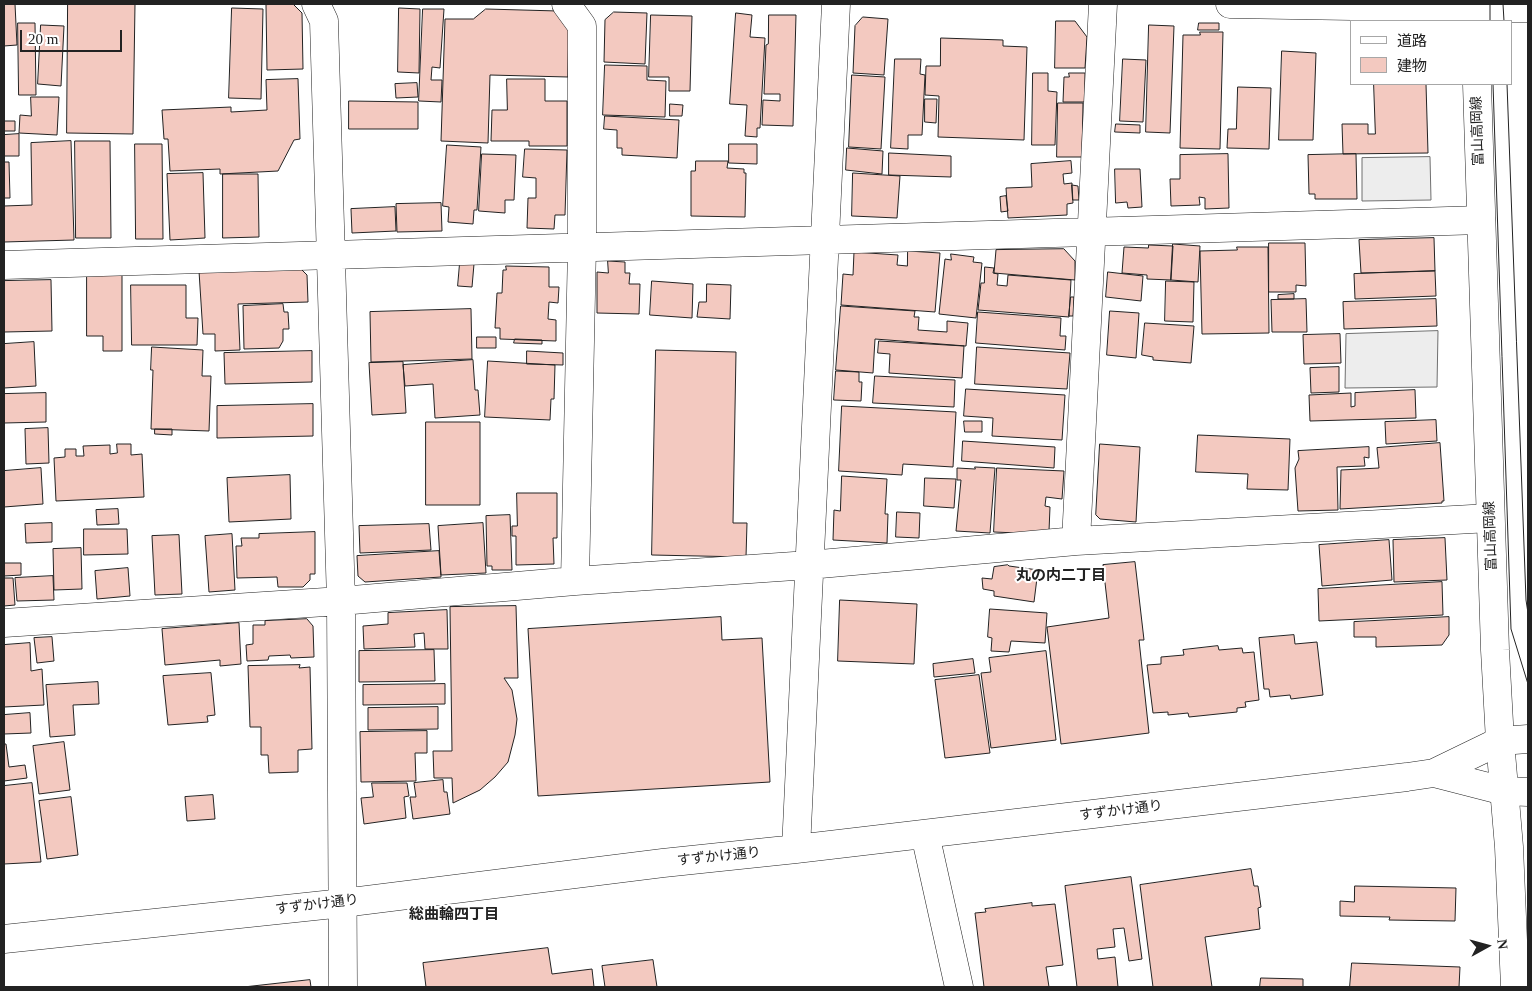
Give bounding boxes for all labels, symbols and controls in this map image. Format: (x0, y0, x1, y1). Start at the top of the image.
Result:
scale bar (22, 20, 125, 52)
legend (1350, 20, 1512, 85)
text: 20 m (28, 31, 58, 47)
text: 道路 (1397, 33, 1427, 49)
text: 建物 (1397, 58, 1427, 74)
street label: 富山高岡線 (1468, 96, 1488, 166)
street label: 富山高岡線 (1481, 501, 1501, 571)
district label: 丸の内二丁目 (1016, 567, 1106, 585)
street label: すずかけ通り (1078, 798, 1164, 824)
street label: すずかけ通り (676, 844, 762, 870)
street label: すずかけ通り (274, 892, 360, 918)
district label: 総曲輪四丁目 (409, 906, 499, 924)
north arrow (1462, 921, 1512, 971)
text: N (1494, 938, 1510, 950)

